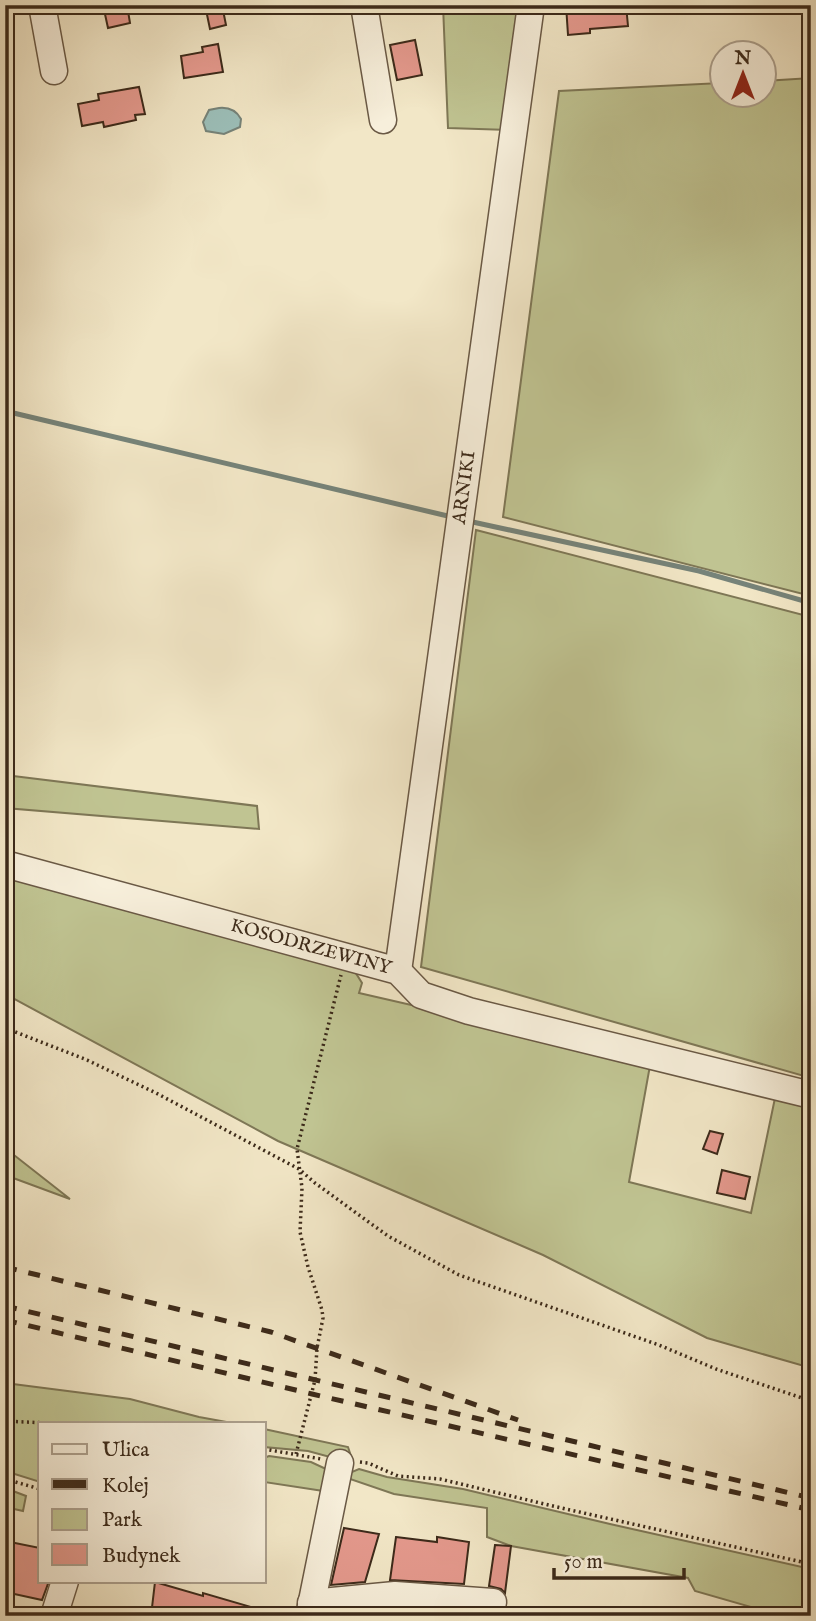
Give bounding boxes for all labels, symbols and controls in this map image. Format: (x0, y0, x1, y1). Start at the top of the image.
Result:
north arrow (708, 38, 778, 108)
text: N (734, 47, 752, 71)
street label: ARNIKI (448, 449, 481, 527)
street label: KOSODRZEWINY (228, 914, 395, 981)
legend (38, 1422, 266, 1582)
text: Ulica (102, 1437, 150, 1464)
text: Kolej (102, 1473, 149, 1500)
text: Park (102, 1507, 143, 1534)
scale bar (554, 1537, 683, 1581)
text: Budynek (102, 1543, 181, 1570)
text: 50 m (564, 1549, 603, 1576)

